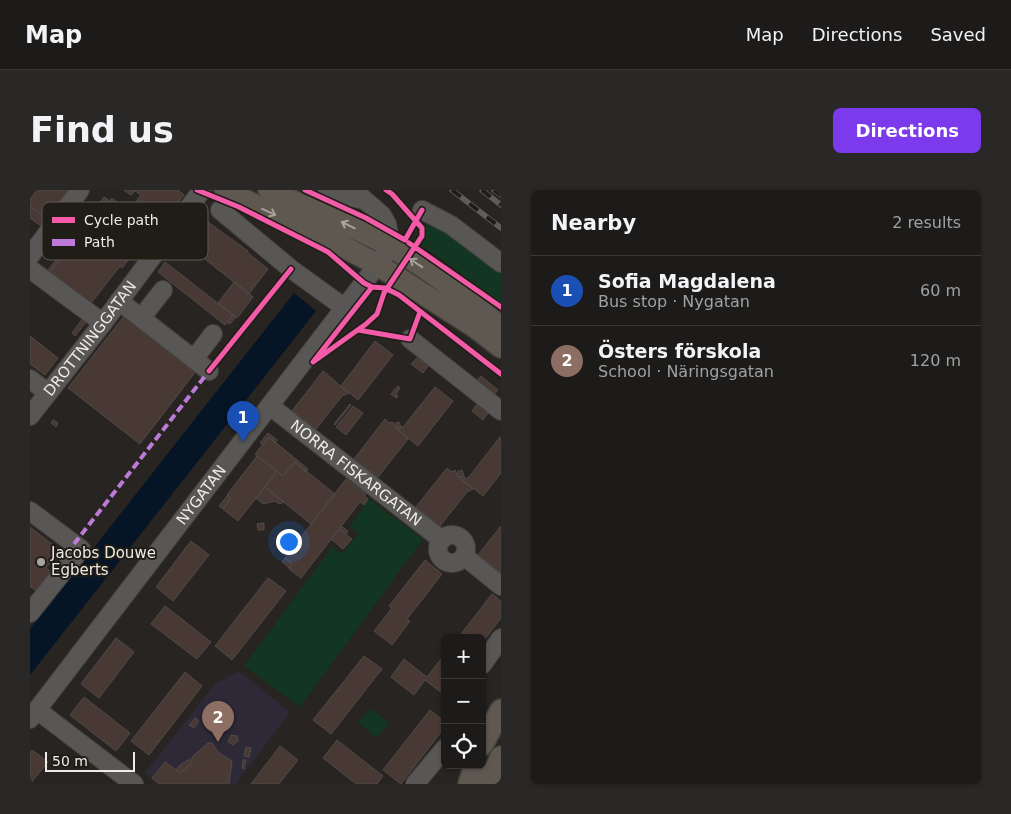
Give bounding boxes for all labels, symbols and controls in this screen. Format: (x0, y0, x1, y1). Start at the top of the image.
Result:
text: Map (25, 21, 82, 49)
text: Map (746, 24, 784, 45)
text: Directions (812, 24, 902, 45)
text: Saved (930, 24, 986, 45)
button: Directions (833, 108, 981, 153)
text: Find us (30, 110, 174, 150)
legend (42, 202, 208, 260)
one-way arrow (261, 208, 276, 218)
text: Nearby (551, 211, 636, 235)
text: Cycle path (84, 212, 159, 228)
text: 2 results (892, 213, 961, 232)
one-way arrow (341, 219, 356, 229)
text: Path (84, 234, 115, 250)
one-way arrow (409, 258, 423, 268)
text: Sofia Magdalena (598, 270, 776, 292)
street label: DROTTNINGGATAN (40, 277, 140, 400)
text: 1 (561, 281, 573, 300)
text: 60 m (920, 281, 961, 300)
text: Bus stop · Nygatan (598, 292, 750, 311)
text: Östers förskola (598, 340, 761, 362)
text: 2 (561, 351, 573, 370)
text: 120 m (910, 351, 961, 370)
text: School · Näringsgatan (598, 362, 774, 381)
pin: 1 (227, 401, 259, 442)
street label: NORRA FISKARGATAN (287, 416, 425, 530)
street label: NYGATAN (173, 461, 230, 529)
your location (276, 529, 302, 555)
place label: Jacobs Douwe Egberts (50, 544, 156, 579)
marker: Jacobs Douwe Egberts (35, 556, 47, 568)
map controls (441, 634, 486, 769)
button: + (441, 634, 486, 679)
button: − (441, 679, 486, 724)
pin: 2 (202, 701, 234, 742)
button: locate (441, 724, 486, 769)
scale bar (45, 749, 135, 772)
text: 50 m (52, 753, 88, 769)

